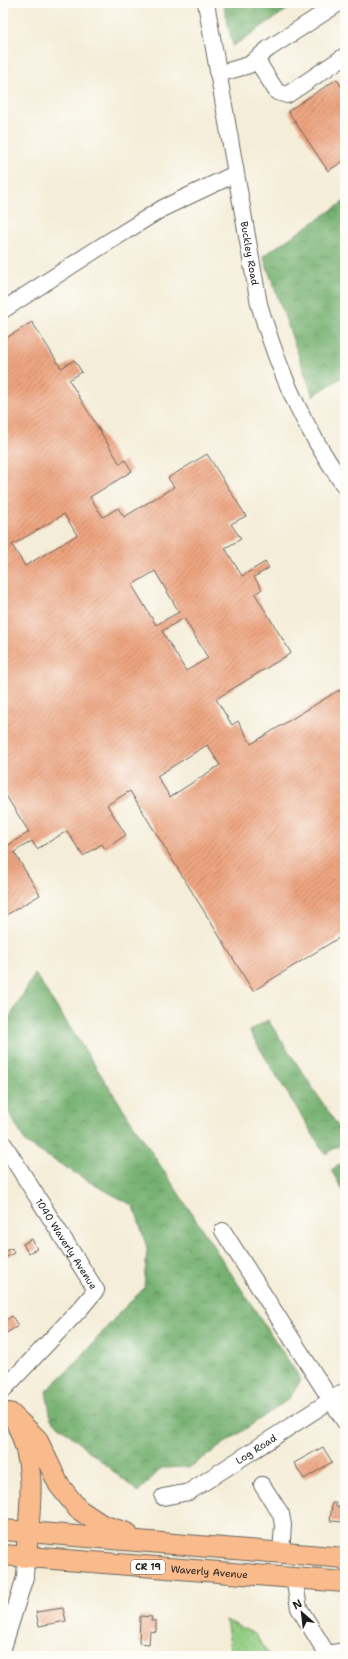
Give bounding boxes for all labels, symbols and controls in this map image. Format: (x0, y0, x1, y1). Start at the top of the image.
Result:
street label: Buckley Road (238, 220, 262, 287)
street label: 1040 Waverly Avenue (33, 1196, 100, 1292)
street label: Log Road (233, 1431, 279, 1467)
road number: CR 19 (131, 1560, 165, 1574)
street label: Waverly Avenue (170, 1562, 249, 1581)
north arrow (282, 1593, 322, 1633)
text: N (290, 1596, 305, 1613)

